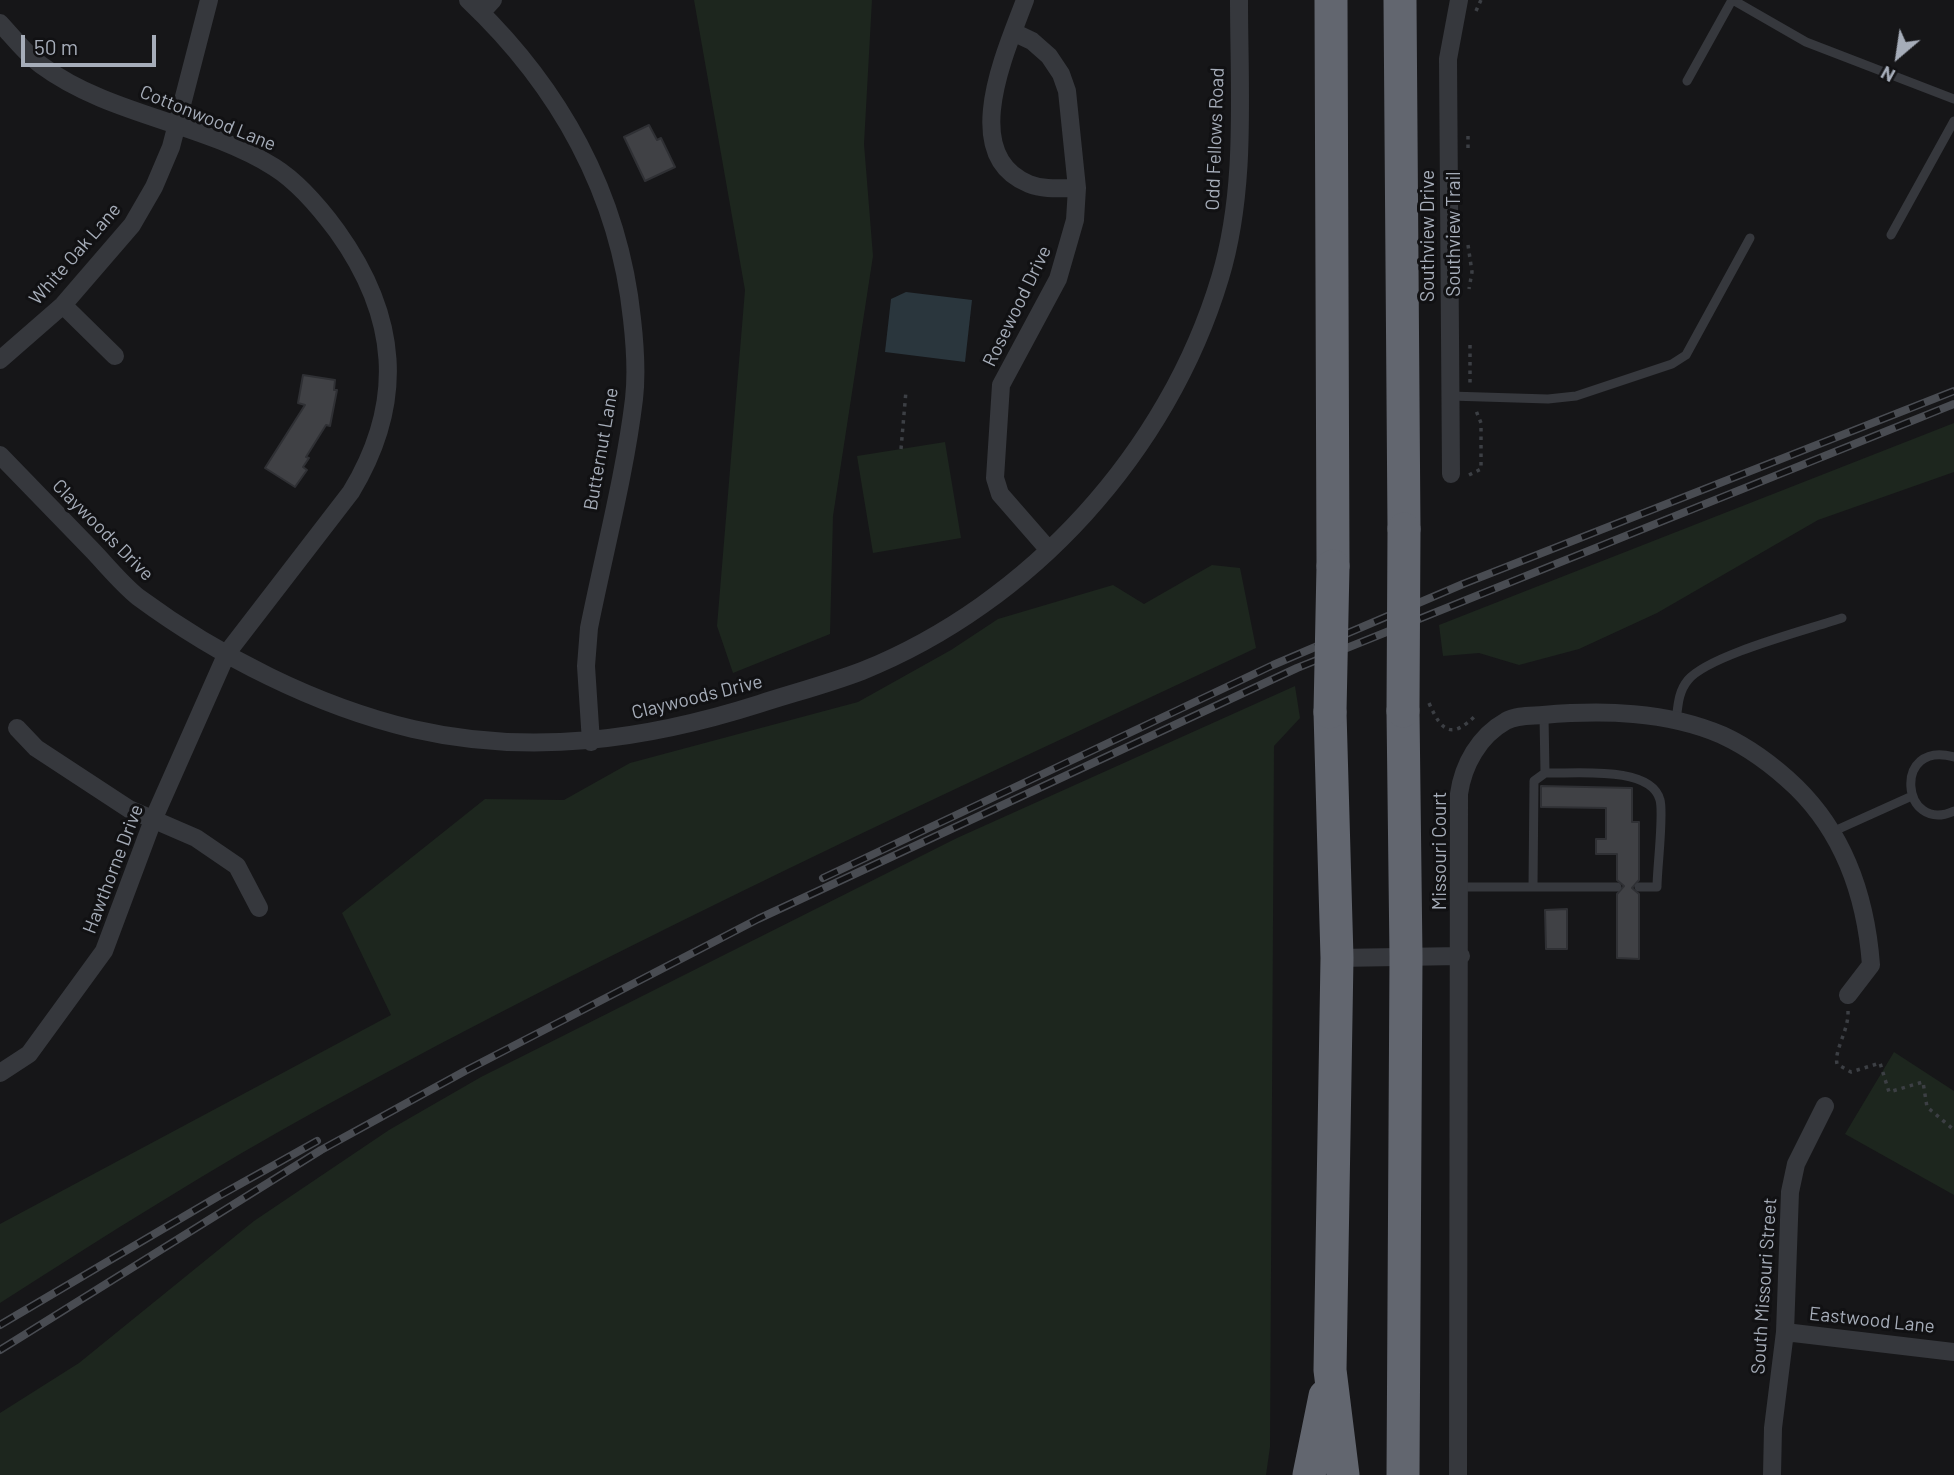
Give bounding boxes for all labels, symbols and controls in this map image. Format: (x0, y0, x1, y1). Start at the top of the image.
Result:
scale bar (24, 21, 159, 65)
north arrow (1863, 21, 1933, 91)
text: 50 m (34, 34, 78, 59)
text: N (1876, 62, 1899, 88)
street label: Odd Fellows Road (1201, 67, 1229, 211)
street label: Cottonwood Lane (137, 80, 279, 156)
street label: Southview Drive (1417, 170, 1439, 302)
street label: Southview Trail (1443, 171, 1465, 297)
street label: White Oak Lane (24, 198, 126, 310)
street label: Rosewood Drive (978, 242, 1056, 370)
street label: Butternut Lane (579, 386, 623, 512)
street label: Claywoods Drive (48, 475, 158, 585)
street label: Claywoods Drive (629, 670, 765, 724)
street label: Missouri Court (1429, 792, 1451, 910)
street label: Hawthorne Drive (78, 801, 148, 937)
street label: South Missouri Street (1746, 1197, 1782, 1375)
street label: Eastwood Lane (1808, 1302, 1936, 1338)

